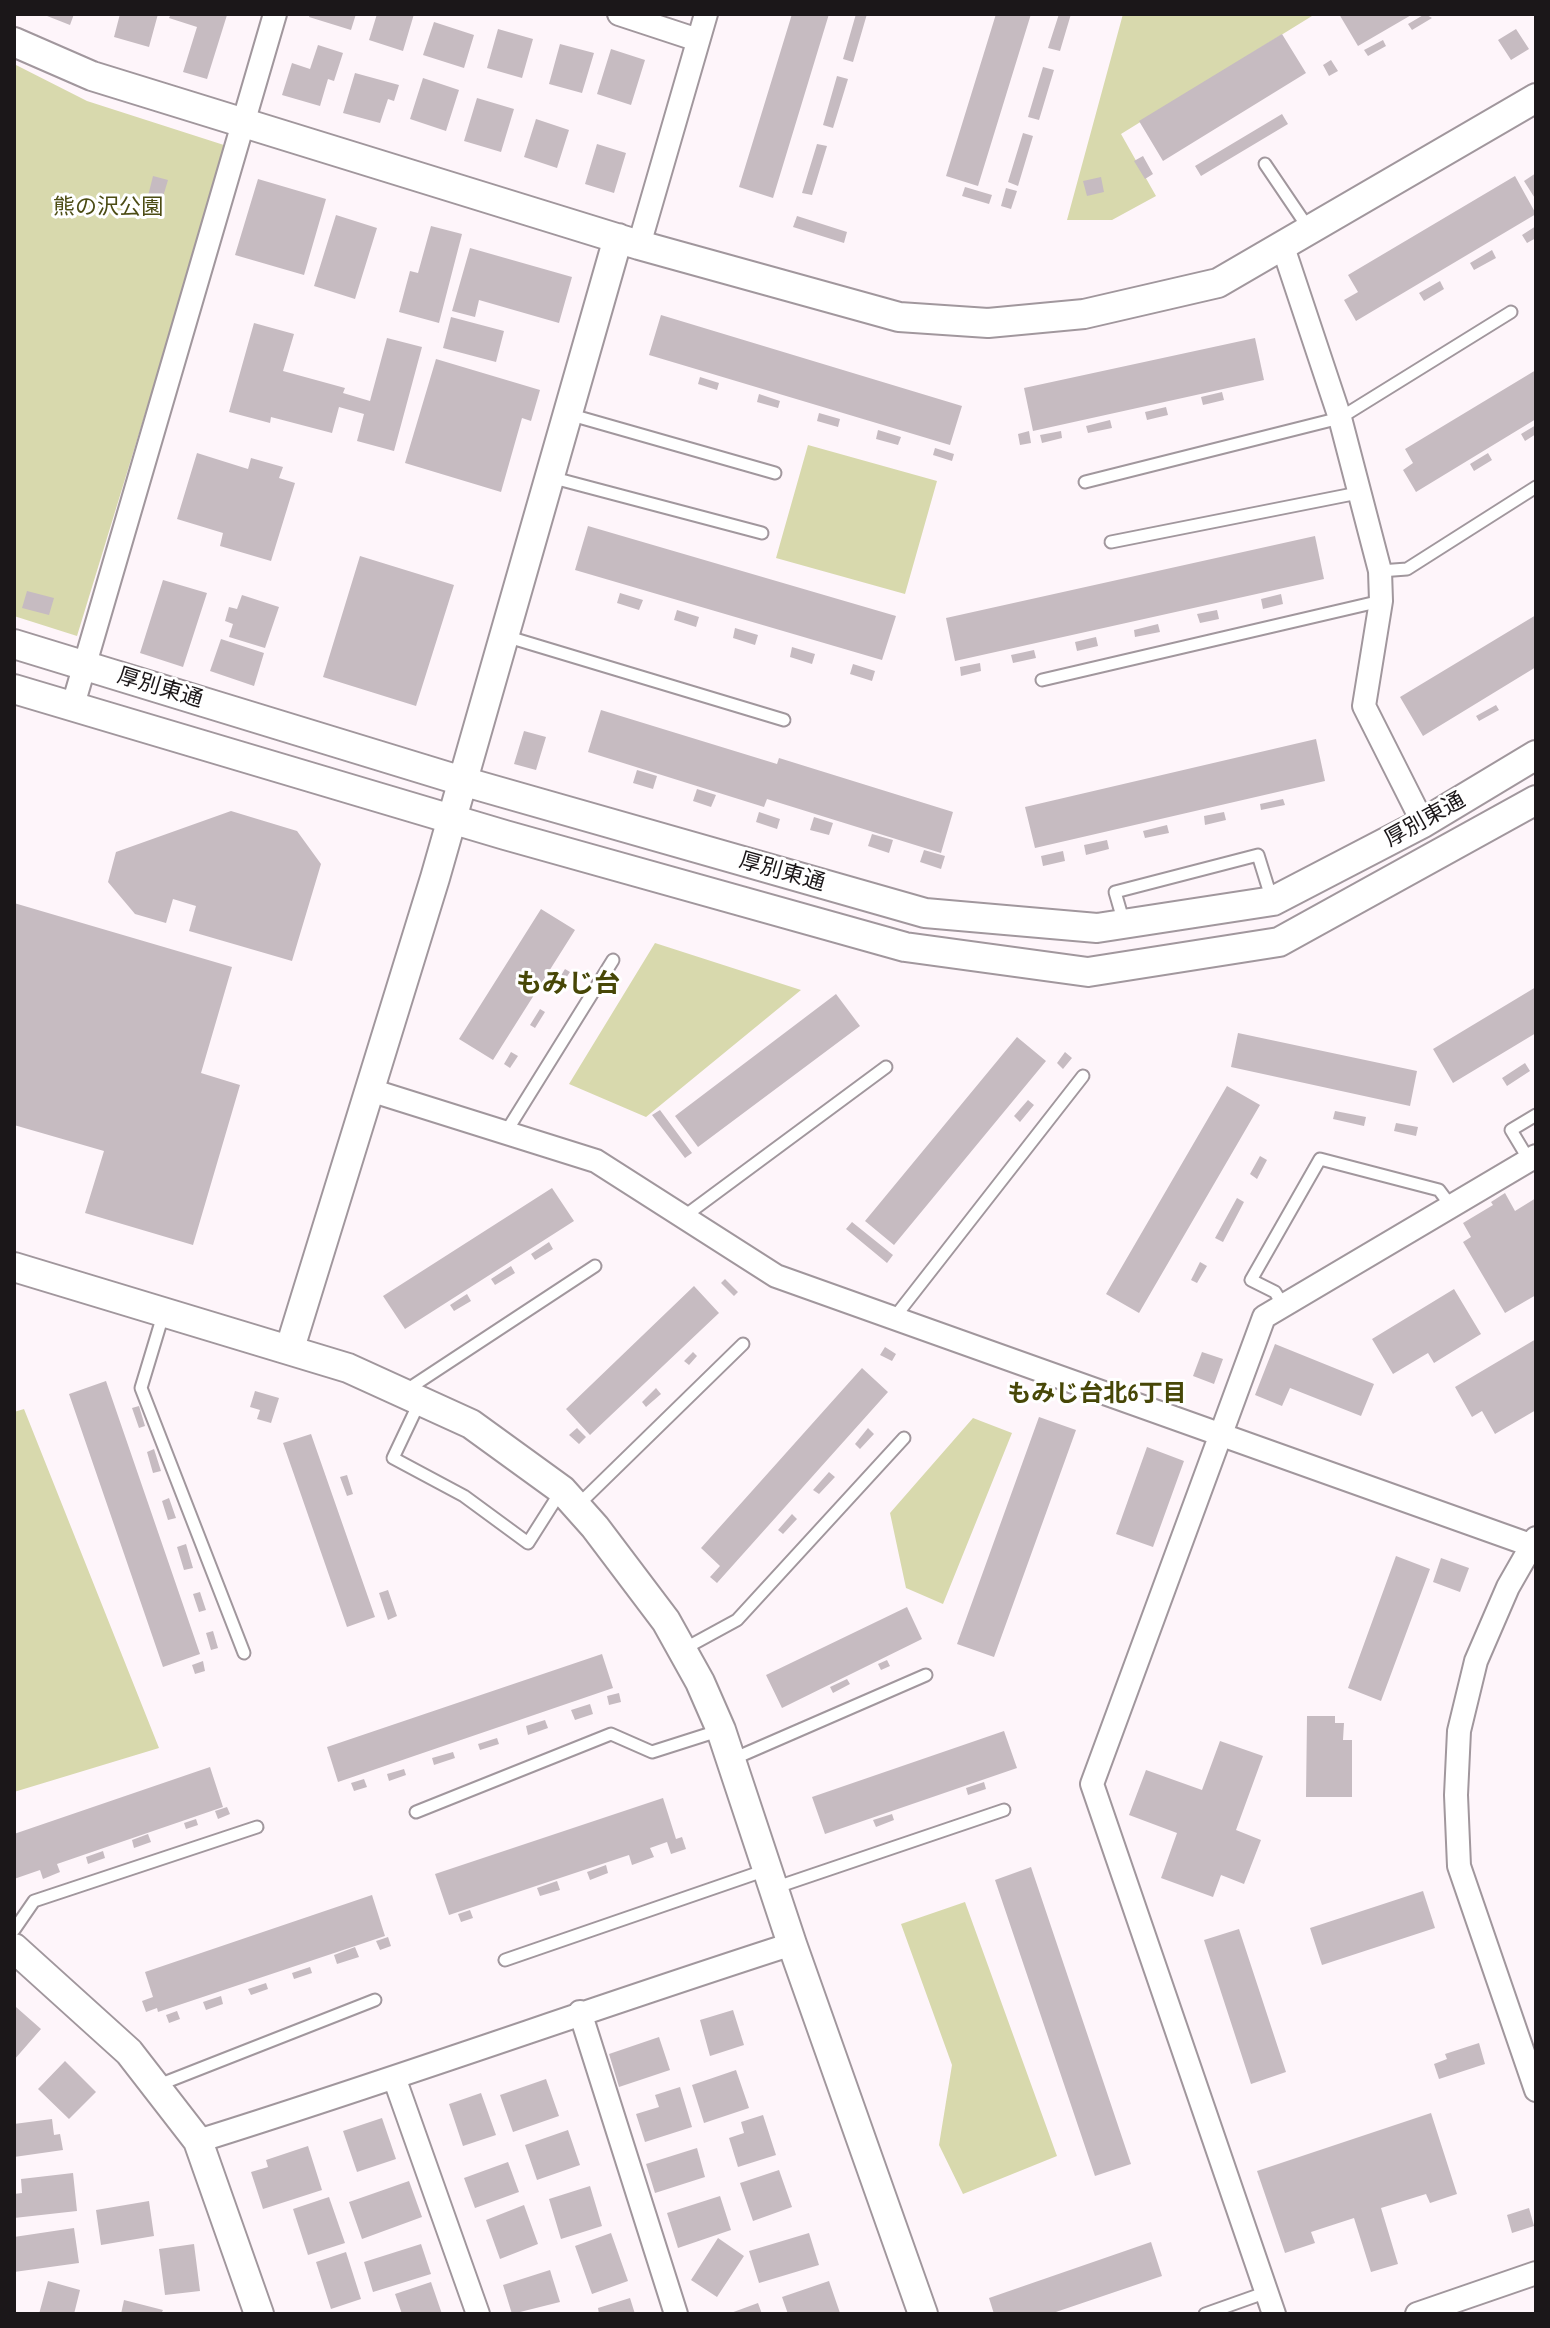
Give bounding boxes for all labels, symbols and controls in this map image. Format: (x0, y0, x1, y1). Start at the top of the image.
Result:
park label: 熊の沢公園 (53, 195, 163, 221)
street label: 厚別東通 (114, 663, 206, 713)
street label: 厚別東通 (1380, 787, 1470, 853)
street label: 厚別東通 (736, 847, 828, 897)
district label: もみじ台 (516, 969, 620, 1001)
district label: もみじ台北6丁目 (1007, 1380, 1187, 1408)

